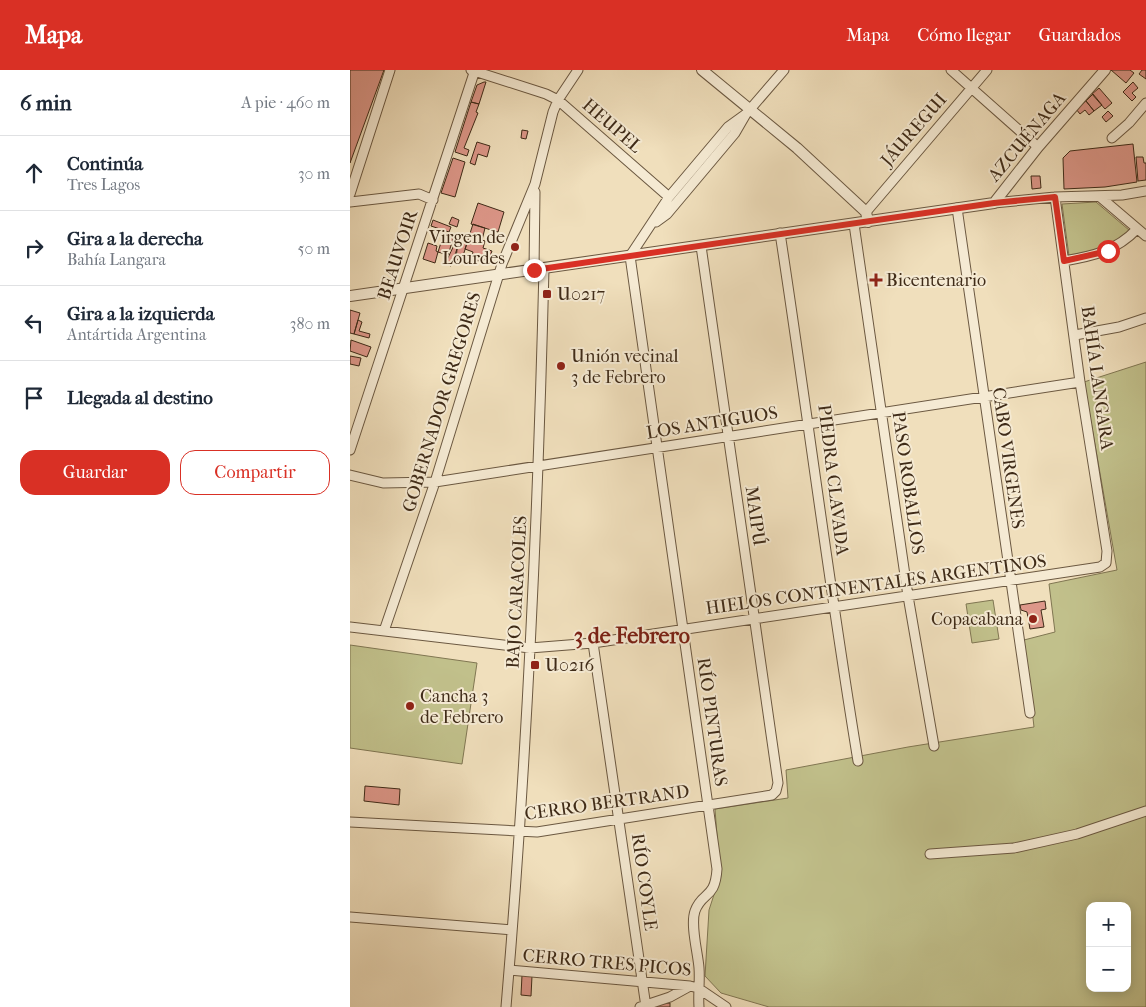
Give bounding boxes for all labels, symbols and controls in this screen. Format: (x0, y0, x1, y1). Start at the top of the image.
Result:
text: Mapa (25, 21, 82, 49)
text: Mapa (846, 25, 889, 46)
text: Cómo llegar (917, 25, 1011, 46)
text: Guardados (1039, 25, 1121, 46)
street label: AZCUÉNAGA (982, 87, 1071, 187)
street label: JÁUREGUI (875, 89, 951, 172)
text: 6 min (20, 91, 72, 115)
text: A pie · 460 m (241, 93, 330, 112)
street label: HEUPEL (578, 95, 646, 158)
text: Continúa (67, 153, 143, 175)
icon: ahead (20, 159, 48, 187)
text: 30 m (298, 164, 330, 183)
text: Tres Lagos (67, 175, 140, 194)
street label: BEAUVOIR (374, 207, 423, 302)
place label: Virgen de Lourdes (428, 227, 505, 269)
text: Gira a la derecha (67, 228, 203, 250)
icon: right (20, 234, 48, 262)
text: 50 m (298, 239, 330, 258)
route start (1097, 240, 1120, 263)
marker: Virgen de Lourdes (509, 241, 521, 253)
text: Bahía Langara (67, 250, 166, 269)
route end (523, 259, 546, 282)
place label: Bicentenario (886, 270, 986, 291)
marker: Bicentenario (870, 274, 882, 286)
place label: U0217 (557, 284, 606, 305)
marker: U0217 (541, 288, 553, 300)
street label: GOBERNADOR GREGORES (398, 289, 486, 515)
text: Gira a la izquierda (67, 303, 214, 325)
street label: BAHÍA LANGARA (1076, 304, 1119, 452)
icon: left (20, 309, 48, 337)
text: 380 m (290, 314, 330, 333)
text: Antártida Argentina (67, 325, 206, 344)
place label: Unión vecinal 3 de Febrero (571, 346, 679, 388)
marker: Unión vecinal 3 de Febrero (555, 360, 567, 372)
icon: arrive (20, 384, 48, 412)
street label: CABO VIRGENES (988, 386, 1028, 530)
text: Llegada al destino (67, 387, 213, 409)
street label: LOS ANTIGUOS (645, 402, 779, 444)
street label: PIEDRA CLAVADA (813, 403, 853, 557)
street label: PASO ROBALLOS (888, 410, 928, 556)
button: Guardar (20, 450, 170, 495)
button: Compartir (180, 450, 330, 495)
street label: MAIPÚ (740, 485, 771, 547)
street label: BAJO CARACOLES (503, 515, 531, 669)
street label: HIELOS CONTINENTALES ARGENTINOS (704, 551, 1048, 619)
place label: Copacabana (931, 609, 1024, 630)
marker: Copacabana (1027, 613, 1039, 625)
district label: 3 de Febrero (574, 623, 690, 649)
place label: U0216 (545, 655, 595, 676)
street label: RÍO PINTURAS (693, 656, 732, 788)
marker: U0216 (529, 659, 541, 671)
place label: Cancha 3 de Febrero (420, 686, 503, 728)
marker: Cancha 3 de Febrero (404, 700, 416, 712)
street label: CERRO BERTRAND (523, 781, 691, 825)
street label: RÍO COYLE (627, 832, 662, 932)
map controls (1086, 902, 1131, 992)
button: + (1086, 902, 1131, 947)
street label: CERRO TRES PICOS (522, 945, 692, 981)
button: − (1086, 947, 1131, 992)

